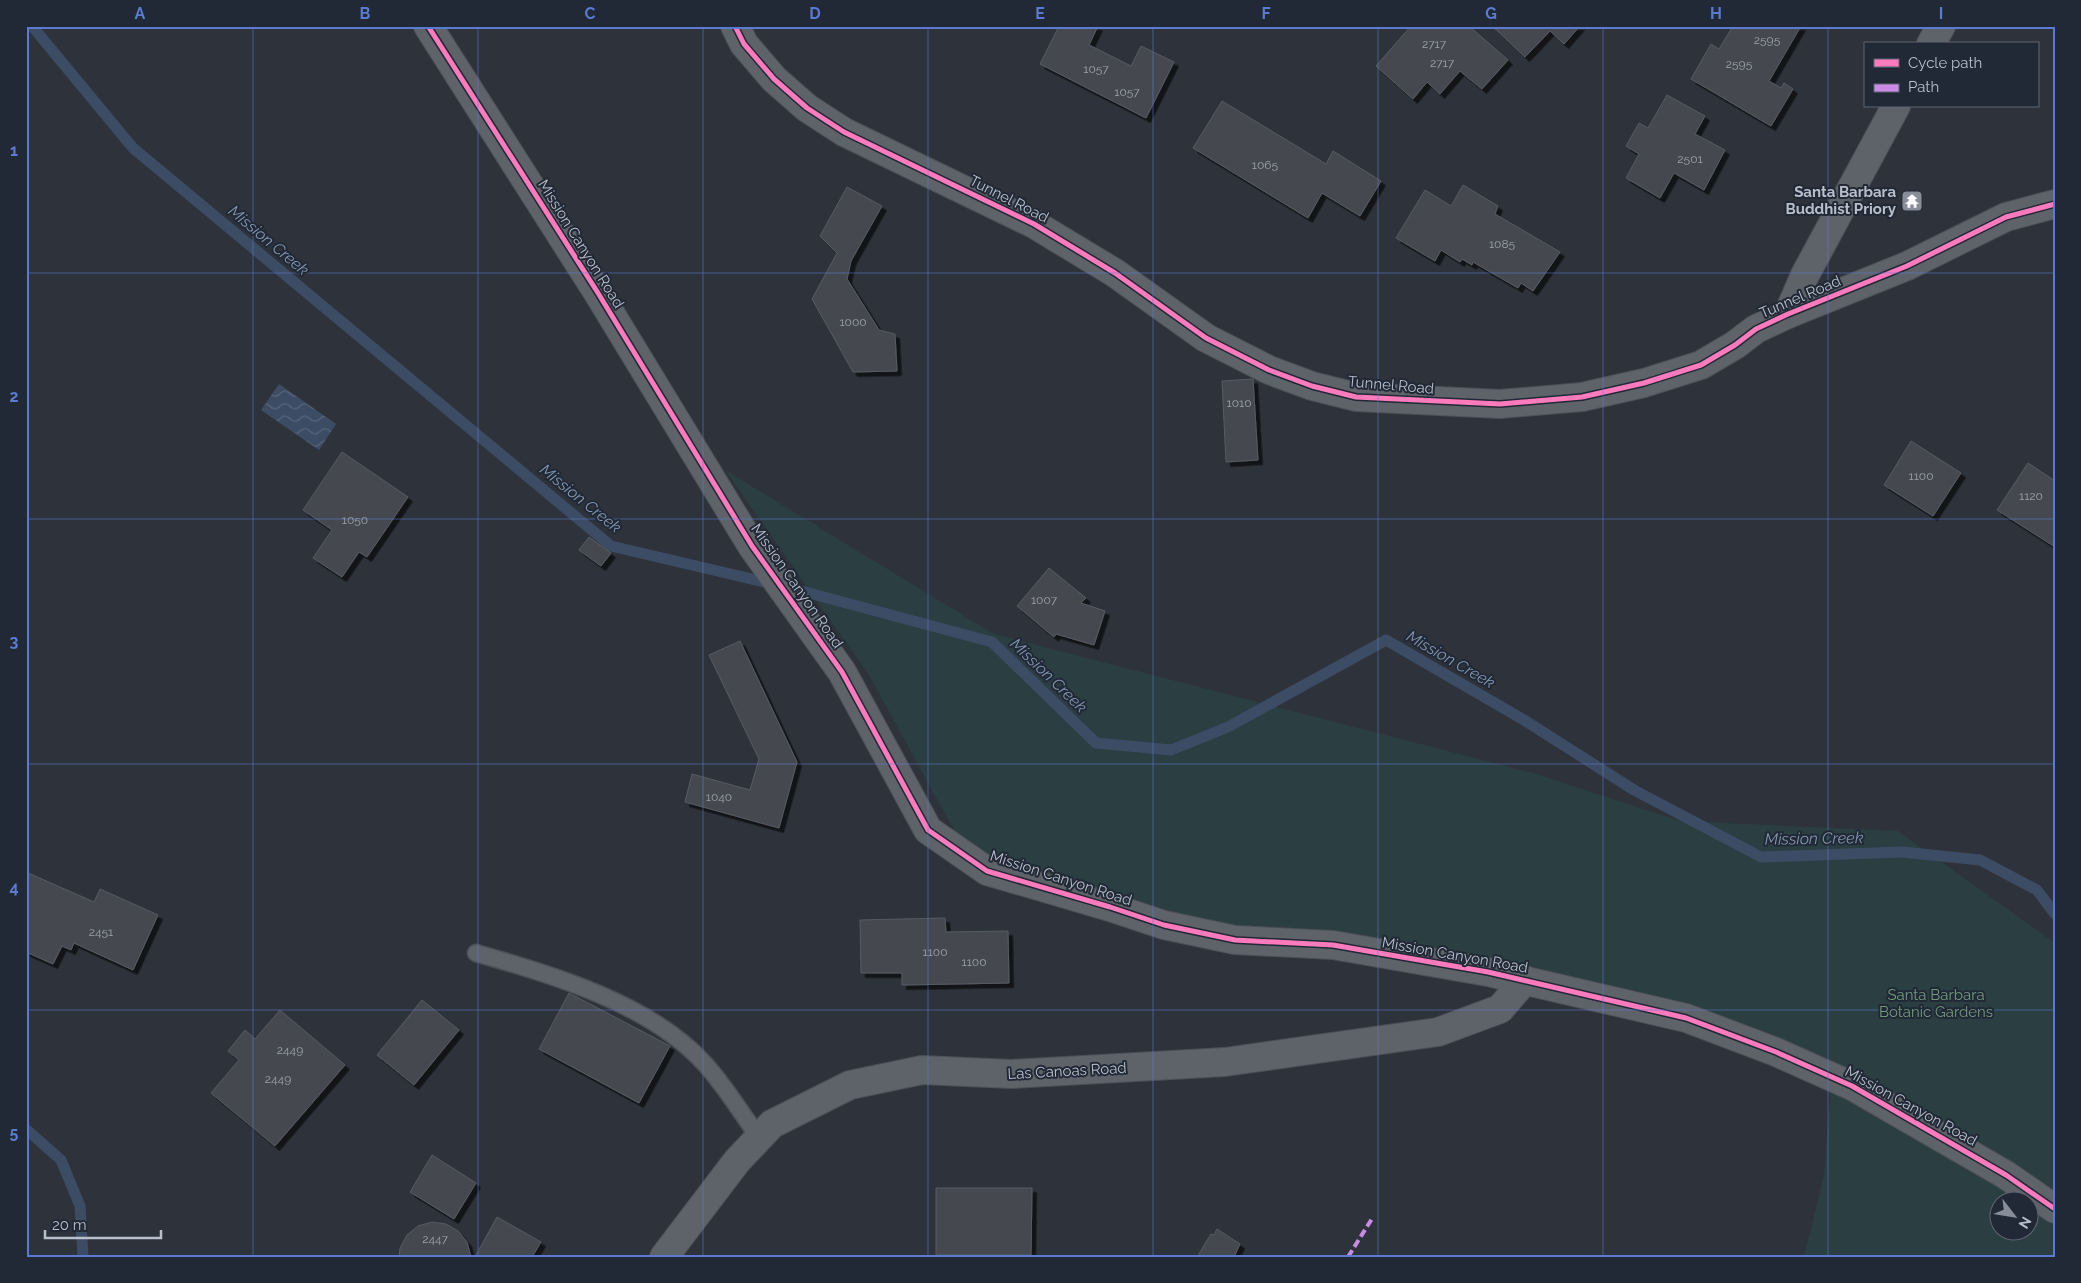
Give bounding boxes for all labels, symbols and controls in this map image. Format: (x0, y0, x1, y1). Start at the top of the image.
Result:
text: A (135, 4, 146, 23)
text: B (360, 4, 371, 23)
text: C (585, 4, 596, 23)
text: D (809, 4, 821, 23)
text: E (1035, 4, 1045, 23)
text: F (1261, 4, 1271, 23)
text: G (1485, 4, 1497, 23)
text: H (1710, 4, 1722, 23)
text: I (1939, 4, 1943, 23)
house number: 2595 (1754, 33, 1781, 47)
house number: 2717 (1422, 37, 1447, 51)
legend (1864, 42, 2038, 108)
text: Cycle path (1908, 54, 1982, 72)
house number: 2717 (1430, 56, 1455, 70)
house number: 2595 (1726, 57, 1753, 71)
house number: 1057 (1083, 62, 1109, 76)
text: Path (1908, 78, 1939, 96)
house number: 1057 (1114, 85, 1140, 99)
text: 1 (10, 141, 18, 160)
house number: 2501 (1677, 152, 1703, 166)
house number: 1065 (1252, 158, 1279, 172)
street label: Tunnel Road (966, 171, 1052, 227)
street label: Mission Canyon Road (534, 176, 628, 312)
place label: Santa Barbara Buddhist Priory (1785, 183, 1897, 218)
temple icon: Santa Barbara Buddhist Priory (1900, 189, 1924, 213)
water label: Mission Creek (225, 201, 313, 280)
house number: 1085 (1489, 237, 1516, 251)
street label: Tunnel Road (1757, 272, 1843, 322)
house number: 1000 (839, 315, 867, 329)
street label: Tunnel Road (1347, 372, 1435, 398)
text: 2 (9, 387, 19, 406)
house number: 1010 (1227, 396, 1251, 410)
water label: Mission Creek (536, 460, 625, 537)
house number: 1100 (1909, 469, 1933, 483)
house number: 1120 (2019, 489, 2043, 503)
house number: 1050 (342, 513, 368, 527)
street label: Mission Canyon Road (747, 520, 847, 652)
house number: 1007 (1031, 593, 1058, 607)
water label: Mission Creek (1403, 627, 1499, 693)
text: 3 (10, 632, 19, 651)
water label: Mission Creek (1007, 634, 1091, 717)
house number: 1040 (706, 790, 732, 804)
water label: Mission Creek (1764, 828, 1864, 849)
street label: Mission Canyon Road (988, 847, 1134, 909)
text: 4 (9, 878, 19, 897)
house number: 2451 (89, 925, 113, 939)
street label: Mission Canyon Road (1381, 933, 1529, 977)
house number: 1100 (923, 945, 947, 959)
house number: 1100 (962, 955, 986, 969)
park label: Santa Barbara Botanic Gardens (1879, 986, 1993, 1021)
house number: 2449 (277, 1043, 303, 1057)
street label: Las Canoas Road (1007, 1059, 1127, 1083)
street label: Mission Canyon Road (1842, 1062, 1980, 1150)
house number: 2449 (265, 1072, 291, 1086)
text: 5 (10, 1123, 19, 1142)
north arrow (1988, 1190, 2038, 1240)
scale bar (45, 1208, 161, 1240)
text: N (2016, 1214, 2035, 1231)
text: 20 m (52, 1216, 87, 1234)
house number: 2447 (422, 1232, 448, 1246)

